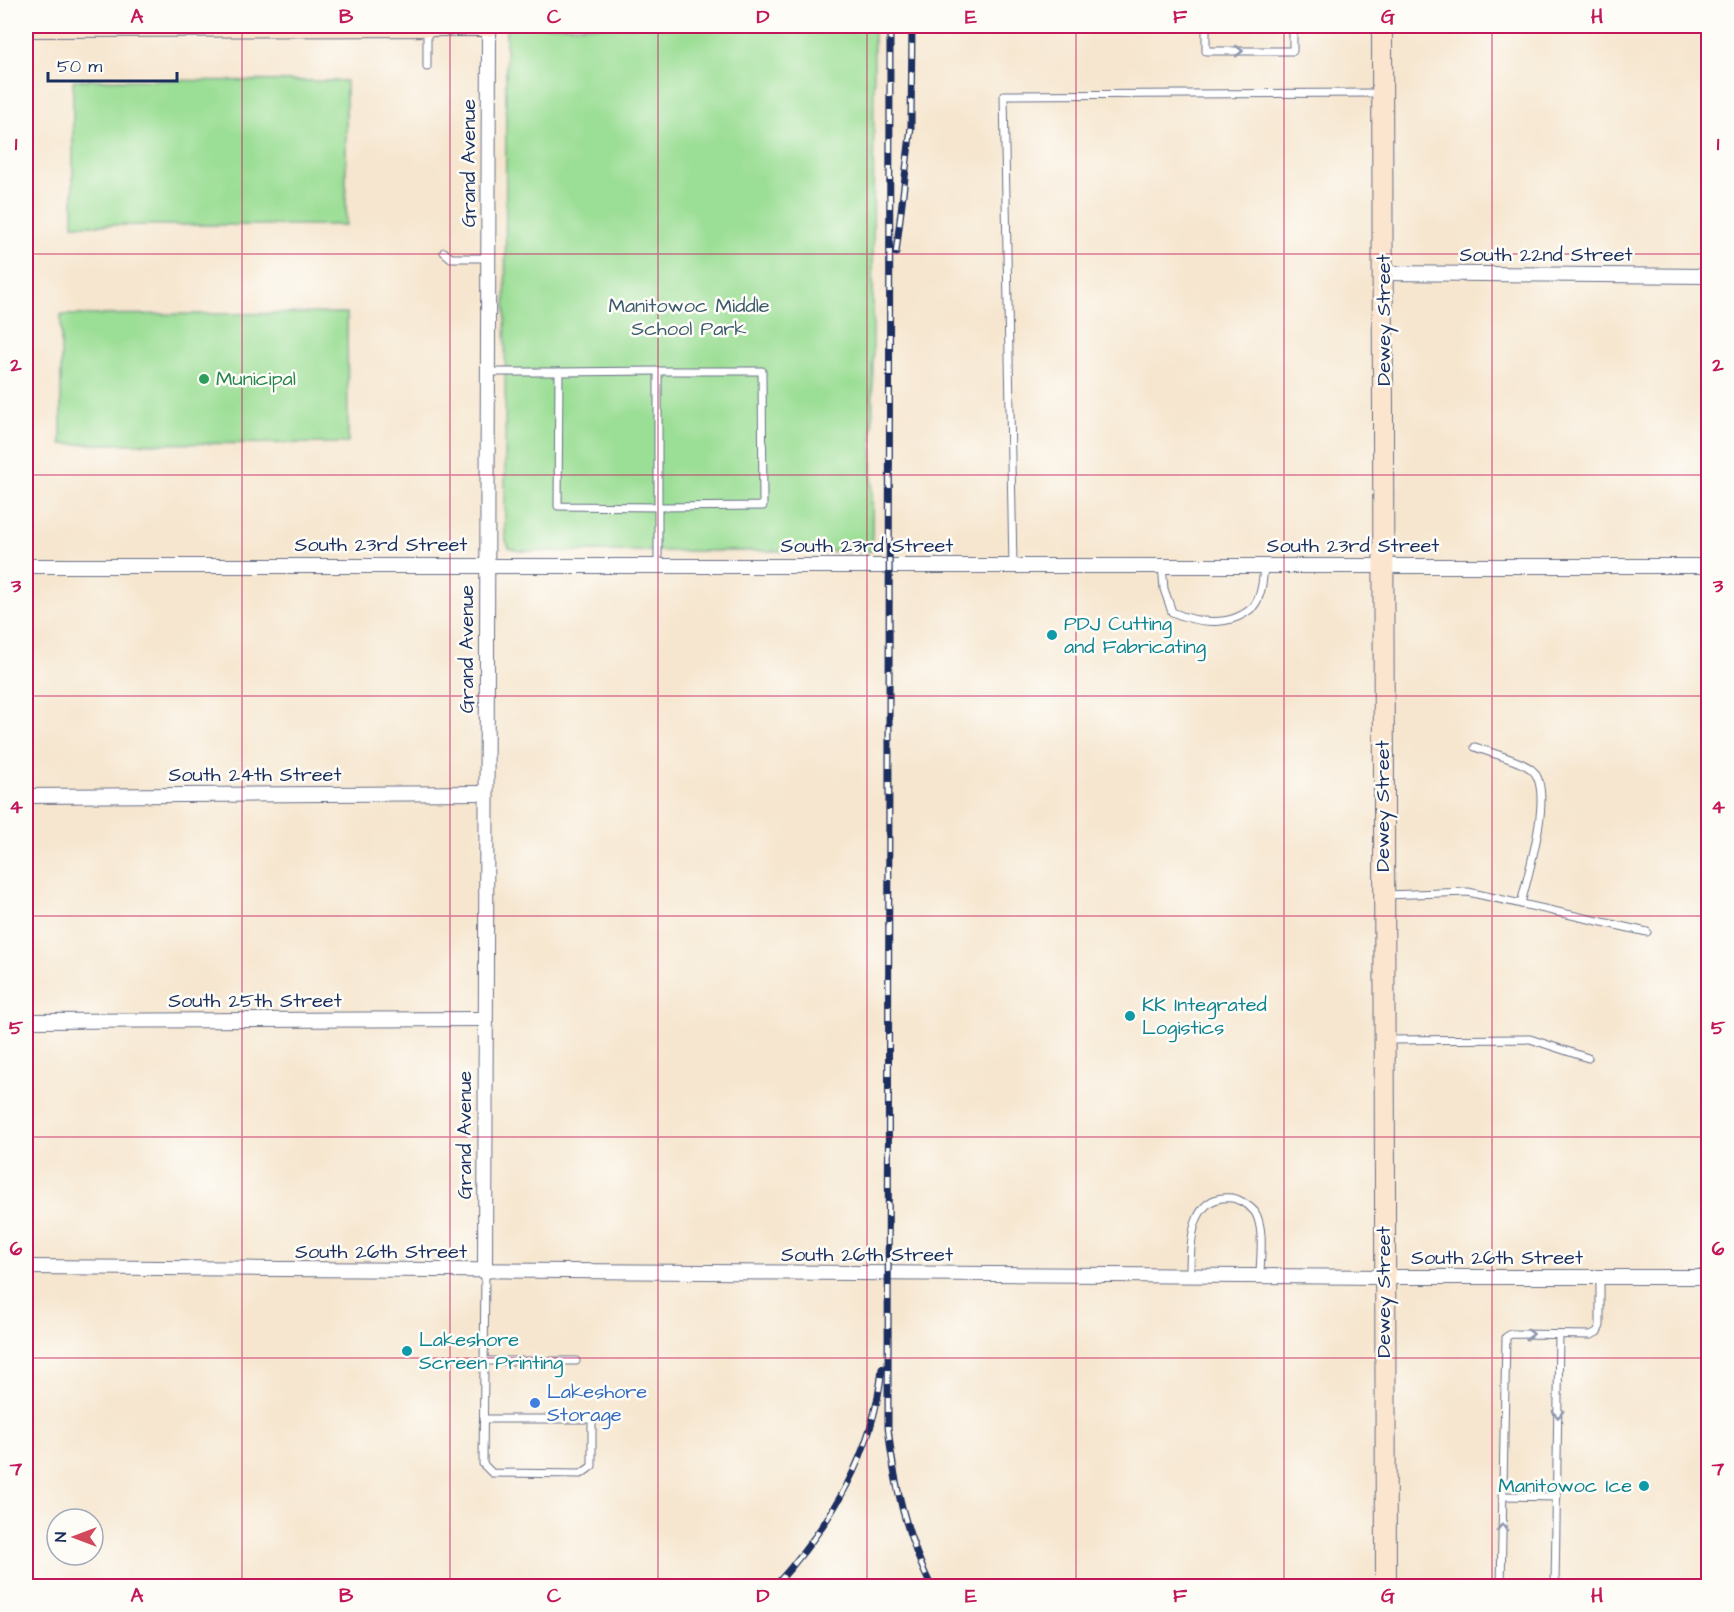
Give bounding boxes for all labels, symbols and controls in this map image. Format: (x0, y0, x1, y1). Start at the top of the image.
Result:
text: A (131, 3, 144, 31)
text: B (339, 3, 354, 31)
text: C (547, 3, 562, 31)
text: D (757, 3, 770, 31)
text: E (965, 3, 977, 31)
text: F (1173, 3, 1188, 31)
text: G (1381, 3, 1395, 31)
text: H (1591, 3, 1603, 31)
scale bar (48, 45, 177, 83)
one-way arrow (1235, 45, 1244, 57)
text: 50 m (57, 54, 102, 79)
street label: Grand Avenue (455, 99, 483, 227)
text: 1 (15, 130, 18, 158)
text: 1 (1717, 130, 1720, 158)
street label: South 22nd Street (1459, 241, 1633, 269)
street label: Dewey Street (1370, 254, 1399, 386)
park label: Manitowoc Middle School Park (608, 292, 770, 343)
text: 2 (9, 351, 22, 379)
text: 2 (1711, 351, 1724, 379)
place label: Municipal (216, 365, 296, 393)
marker: Municipal (197, 372, 211, 386)
street label: South 23rd Street (295, 531, 467, 559)
street label: South 23rd Street (781, 532, 953, 560)
street label: South 23rd Street (1267, 532, 1439, 560)
text: 3 (10, 572, 22, 600)
text: 3 (1712, 572, 1724, 600)
street label: Grand Avenue (453, 585, 481, 713)
place label: PDJ Cutting and Fabricating (1064, 610, 1206, 662)
marker: PDJ Cutting and Fabricating (1045, 628, 1059, 642)
street label: Dewey Street (1369, 740, 1398, 872)
street label: South 24th Street (168, 761, 342, 789)
text: 4 (9, 793, 23, 821)
text: 4 (1711, 793, 1725, 821)
street label: South 25th Street (168, 987, 342, 1015)
place label: KK Integrated Logistics (1142, 991, 1267, 1043)
marker: KK Integrated Logistics (1123, 1009, 1137, 1023)
text: 5 (9, 1014, 24, 1042)
text: 5 (1711, 1014, 1726, 1042)
street label: Grand Avenue (451, 1071, 479, 1199)
street label: Dewey Street (1370, 1226, 1399, 1358)
text: 6 (10, 1235, 23, 1263)
text: 6 (1712, 1235, 1725, 1263)
street label: South 26th Street (295, 1238, 467, 1266)
street label: South 26th Street (781, 1241, 953, 1269)
street label: South 26th Street (1411, 1244, 1583, 1272)
place label: Lakeshore Screen Printing (419, 1326, 563, 1378)
one-way arrow (1526, 1328, 1535, 1340)
marker: Lakeshore Screen Printing (400, 1344, 414, 1358)
place label: Lakeshore Storage (547, 1378, 647, 1430)
marker: Lakeshore Storage (528, 1396, 542, 1410)
one-way arrow (1552, 1410, 1564, 1419)
text: 7 (9, 1455, 23, 1483)
text: 7 (1711, 1455, 1725, 1483)
place label: Manitowoc Ice (1498, 1472, 1632, 1500)
marker: Manitowoc Ice (1637, 1479, 1651, 1493)
north arrow (45, 1507, 105, 1567)
one-way arrow (1496, 1524, 1508, 1533)
text: N (50, 1532, 72, 1542)
text: A (131, 1582, 144, 1610)
text: B (339, 1582, 354, 1610)
text: C (547, 1582, 562, 1610)
text: D (757, 1582, 770, 1610)
text: E (965, 1582, 977, 1610)
text: F (1173, 1582, 1188, 1610)
text: G (1381, 1582, 1395, 1610)
text: H (1591, 1582, 1603, 1610)

